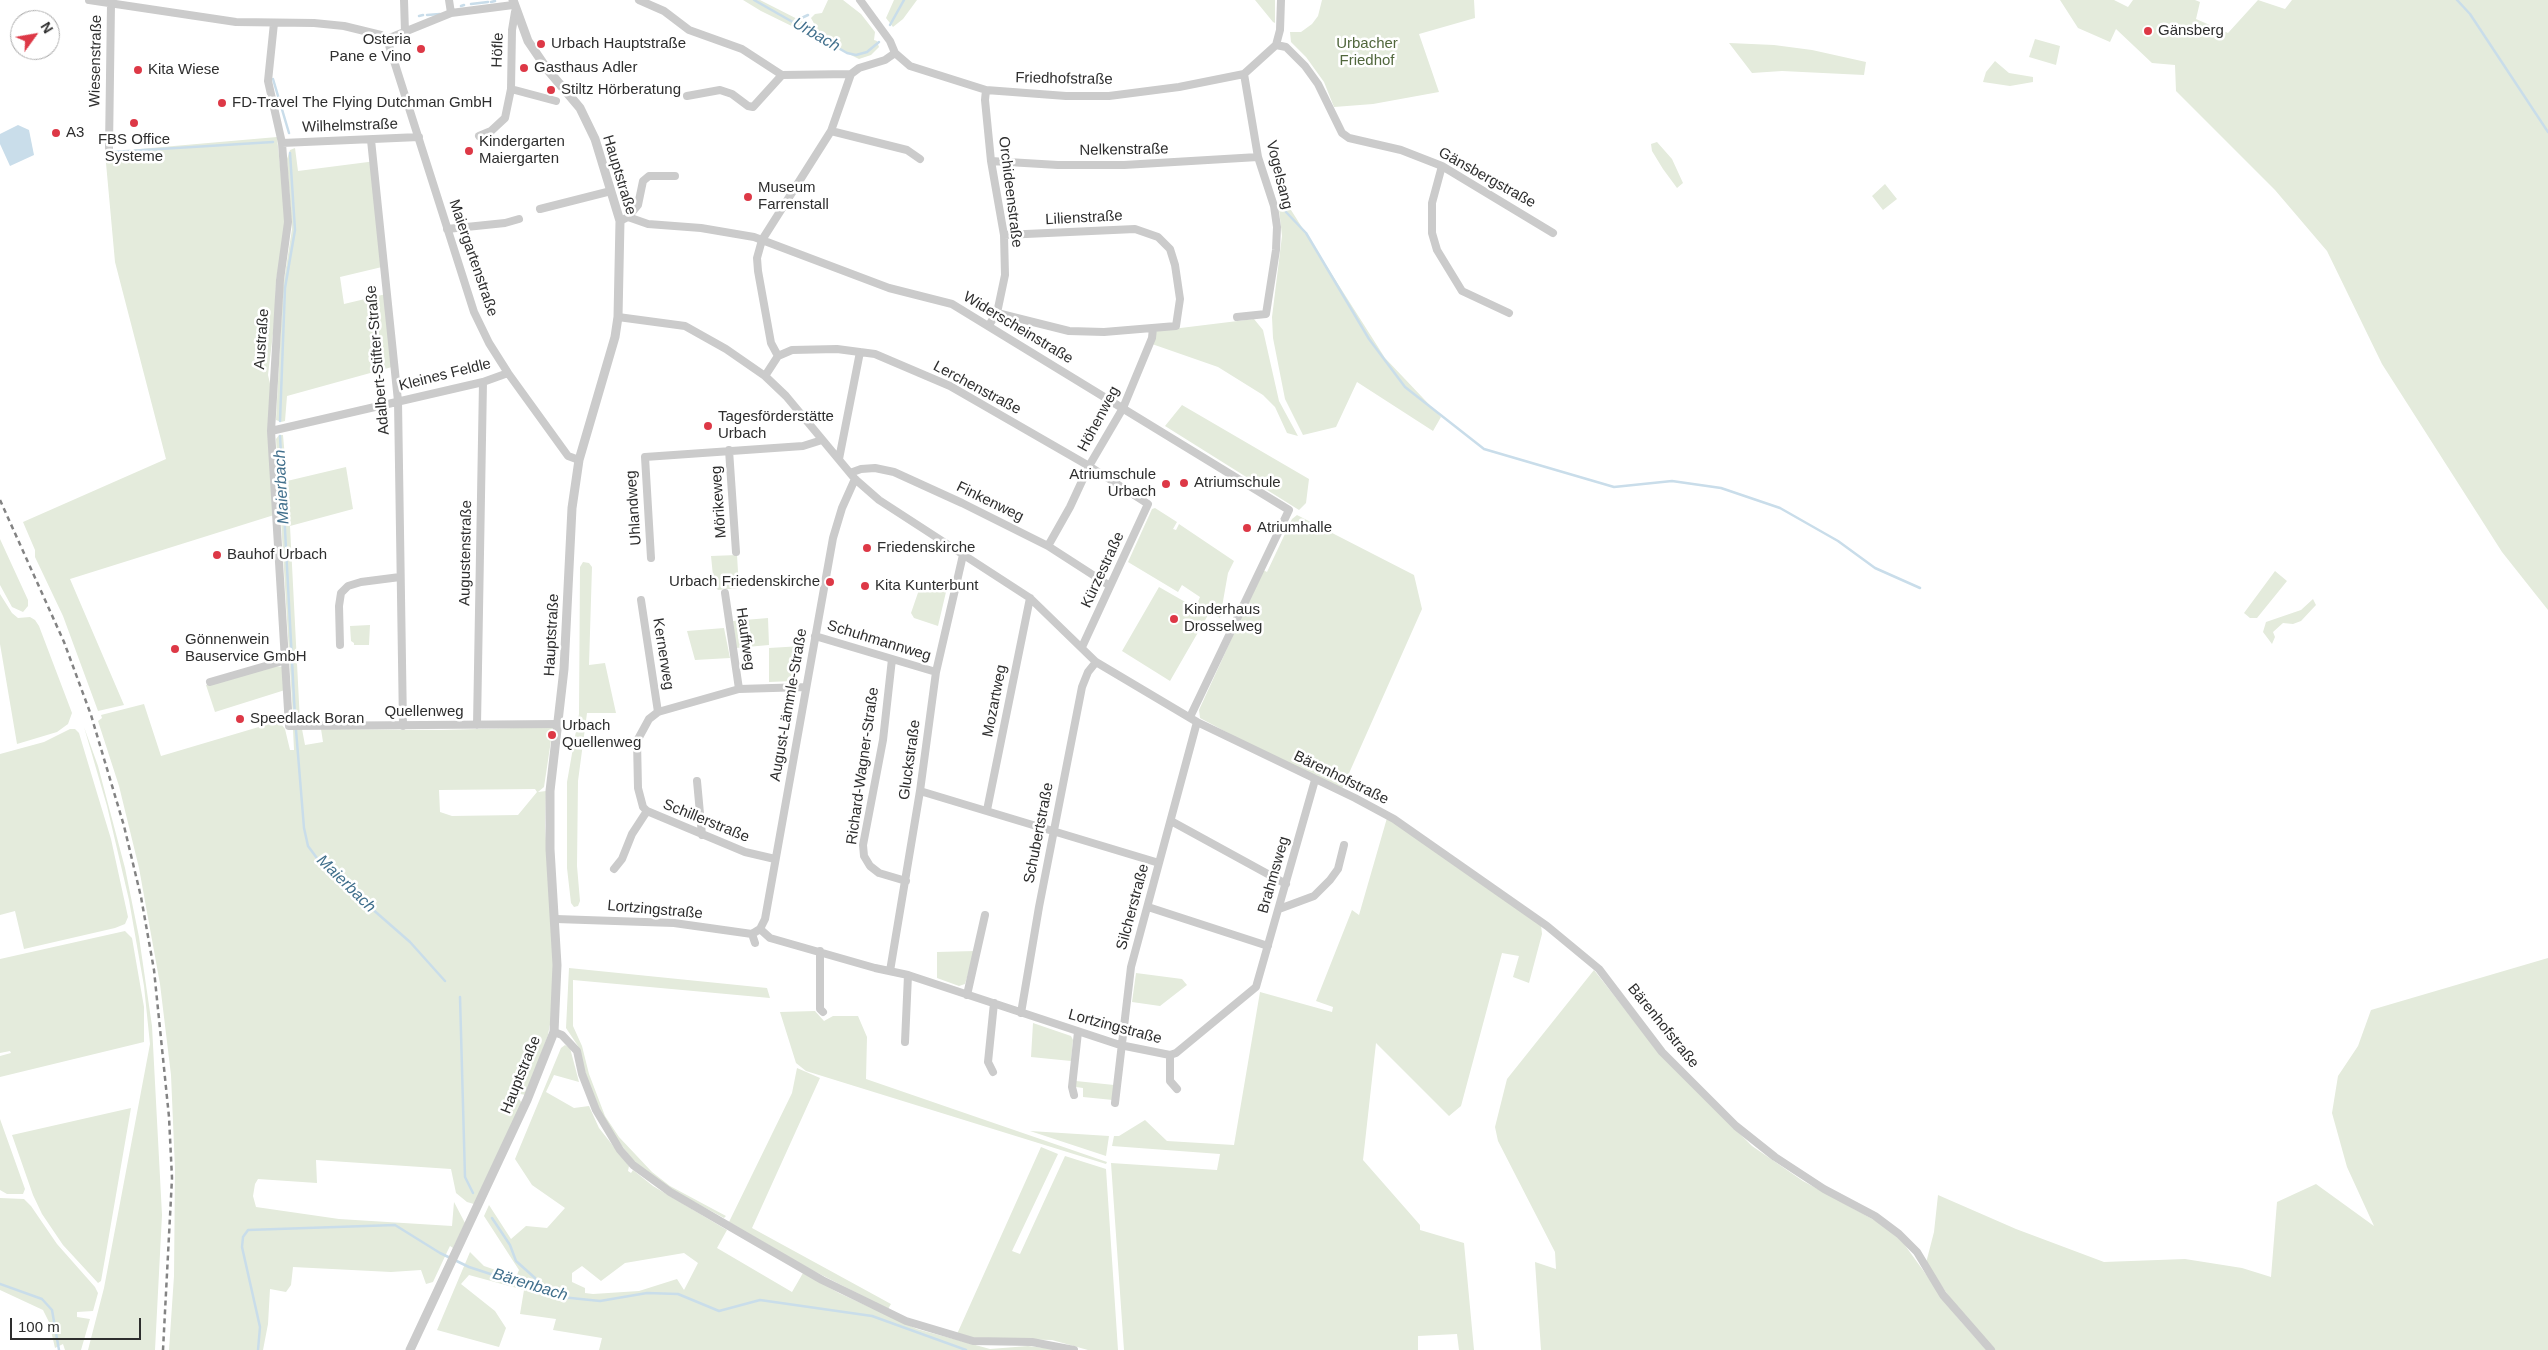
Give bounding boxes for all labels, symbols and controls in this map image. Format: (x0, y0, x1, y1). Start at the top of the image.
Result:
north arrow (10, 10, 60, 60)
water label: Urbach (789, 14, 843, 56)
street label: Wiesenstraße (86, 15, 106, 107)
text: N (37, 19, 56, 36)
place label: Gänsberg (2158, 22, 2224, 40)
marker: Gänsberg (2142, 25, 2154, 37)
place label: Osteria Pane e Vino (330, 31, 411, 66)
street label: Höfle (488, 32, 508, 68)
place label: Urbach Hauptstraße (551, 35, 686, 53)
park label: Urbacher Friedhof (1336, 35, 1398, 70)
marker: Urbach Hauptstraße (535, 38, 547, 50)
marker: Osteria Pane e Vino (415, 43, 427, 55)
place label: Gasthaus Adler (534, 59, 637, 77)
place label: Kita Wiese (148, 61, 220, 79)
marker: Gasthaus Adler (518, 62, 530, 74)
marker: Kita Wiese (132, 64, 144, 76)
street label: Friedhofstraße (1015, 69, 1113, 89)
place label: Stiltz Hörberatung (561, 81, 681, 99)
marker: Stiltz Hörberatung (545, 84, 557, 96)
place label: FD-Travel The Flying Dutchman GmbH (232, 94, 492, 112)
marker: FD-Travel The Flying Dutchman GmbH (216, 97, 228, 109)
street label: Wilhelmstraße (302, 115, 398, 137)
marker: FBS Office Systeme (128, 117, 140, 129)
place label: A3 (66, 124, 84, 142)
marker: A3 (50, 127, 62, 139)
place label: FBS Office Systeme (98, 131, 170, 166)
place label: Kindergarten Maiergarten (479, 133, 565, 168)
street label: Hauptstraße (598, 133, 640, 217)
street label: Orchideenstraße (994, 135, 1026, 249)
street label: Vogelsang (1262, 139, 1296, 211)
street label: Nelkenstraße (1079, 140, 1169, 160)
street label: Gänsbergstraße (1435, 144, 1539, 212)
marker: Kindergarten Maiergarten (463, 145, 475, 157)
place label: Museum Farrenstall (758, 179, 829, 214)
marker: Museum Farrenstall (742, 191, 754, 203)
street label: Maiergartenstraße (445, 197, 501, 319)
street label: Lilienstraße (1045, 207, 1123, 229)
street label: Adalbert-Stifter-Straße (362, 284, 394, 436)
street label: Widerscheinstraße (960, 288, 1076, 368)
street label: Austraße (251, 308, 273, 370)
street label: Kleines Feldle (397, 355, 493, 395)
street label: Lerchenstraße (930, 357, 1024, 419)
street label: Höhenweg (1074, 383, 1124, 455)
place label: Tagesförderstätte Urbach (718, 408, 834, 443)
marker: Tagesförderstätte Urbach (702, 420, 714, 432)
water label: Maierbach (270, 449, 294, 525)
street label: Mörikeweg (707, 465, 731, 539)
place label: Atriumschule Urbach (1069, 466, 1156, 501)
street label: Uhlandweg (622, 470, 646, 546)
place label: Atriumschule (1194, 474, 1281, 492)
marker: Atriumschule (1178, 477, 1190, 489)
street label: Finkenweg (953, 478, 1027, 526)
marker: Atriumschule Urbach (1160, 478, 1172, 490)
street label: Augustenstraße (456, 500, 476, 606)
place label: Atriumhalle (1257, 519, 1332, 537)
marker: Atriumhalle (1241, 522, 1253, 534)
street label: Kürzestraße (1078, 529, 1128, 611)
place label: Friedenskirche (877, 539, 975, 557)
marker: Friedenskirche (861, 542, 873, 554)
place label: Bauhof Urbach (227, 546, 327, 564)
marker: Bauhof Urbach (211, 549, 223, 561)
place label: Urbach Friedenskirche (669, 573, 820, 591)
marker: Urbach Friedenskirche (824, 576, 836, 588)
place label: Kita Kunterbunt (875, 577, 978, 595)
marker: Kita Kunterbunt (859, 580, 871, 592)
street label: Hauptstraße (541, 593, 563, 677)
place label: Kinderhaus Drosselweg (1184, 601, 1262, 636)
street label: Hauffweg (732, 607, 758, 671)
marker: Kinderhaus Drosselweg (1168, 613, 1180, 625)
street label: Kernerweg (648, 617, 678, 691)
street label: Schuhmannweg (825, 617, 933, 665)
street label: August-Lämmle-Straße (767, 627, 811, 783)
place label: Gönnenwein Bauservice GmbH (185, 631, 307, 666)
marker: Gönnenwein Bauservice GmbH (169, 643, 181, 655)
street label: Mozartweg (979, 663, 1011, 739)
street label: Richard-Wagner-Straße (843, 686, 883, 846)
street label: Quellenweg (384, 703, 464, 721)
place label: Speedlack Boran (250, 710, 364, 728)
marker: Speedlack Boran (234, 713, 246, 725)
place label: Urbach Quellenweg (562, 717, 641, 752)
street label: Gluckstraße (895, 719, 925, 801)
marker: Urbach Quellenweg (546, 729, 558, 741)
street label: Bärenhofstraße (1291, 747, 1391, 809)
street label: Schubertstraße (1020, 781, 1058, 885)
street label: Schillerstraße (660, 795, 752, 847)
street label: Brahmsweg (1254, 834, 1294, 916)
water label: Maierbach (312, 851, 380, 917)
street label: Silcherstraße (1113, 862, 1153, 952)
street label: Lortzingstraße (606, 897, 704, 923)
street label: Bärenhofstraße (1623, 980, 1703, 1072)
street label: Lortzingstraße (1066, 1006, 1164, 1048)
street label: Hauptstraße (497, 1033, 545, 1117)
water label: Bärenbach (490, 1265, 570, 1305)
scale bar (12, 1308, 144, 1340)
text: 100 m (18, 1318, 60, 1335)

